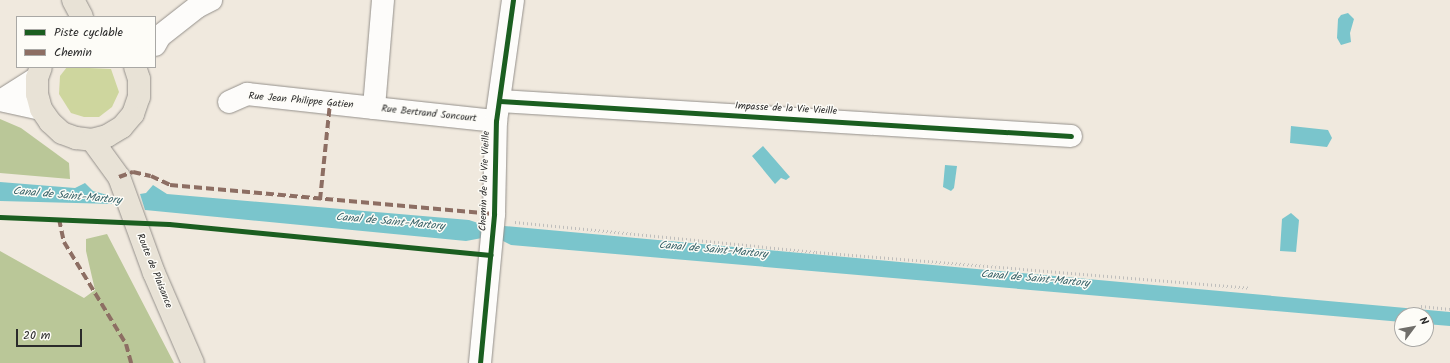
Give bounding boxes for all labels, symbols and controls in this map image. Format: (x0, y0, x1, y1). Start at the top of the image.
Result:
legend (16, 16, 156, 68)
text: Piste cyclable (54, 23, 123, 42)
text: Chemin (54, 43, 92, 62)
street label: Rue Jean Philippe Gatien (248, 90, 354, 112)
street label: Impasse de la Vie Vieille (735, 100, 837, 118)
street label: Rue Bertrand Soncourt (381, 103, 477, 125)
street label: Chemin de la Vie Vieille (477, 131, 493, 231)
water label: Canal de Saint-Martory (12, 185, 122, 207)
water label: Canal de Saint-Martory (335, 211, 445, 233)
street label: Route de Plaisance (134, 232, 174, 310)
water label: Canal de Saint-Martory (658, 239, 768, 261)
water label: Canal de Saint-Martory (980, 268, 1090, 290)
north arrow (1394, 307, 1434, 347)
text: N (1414, 313, 1433, 329)
scale bar (18, 321, 84, 347)
text: 20 m (23, 326, 50, 345)

